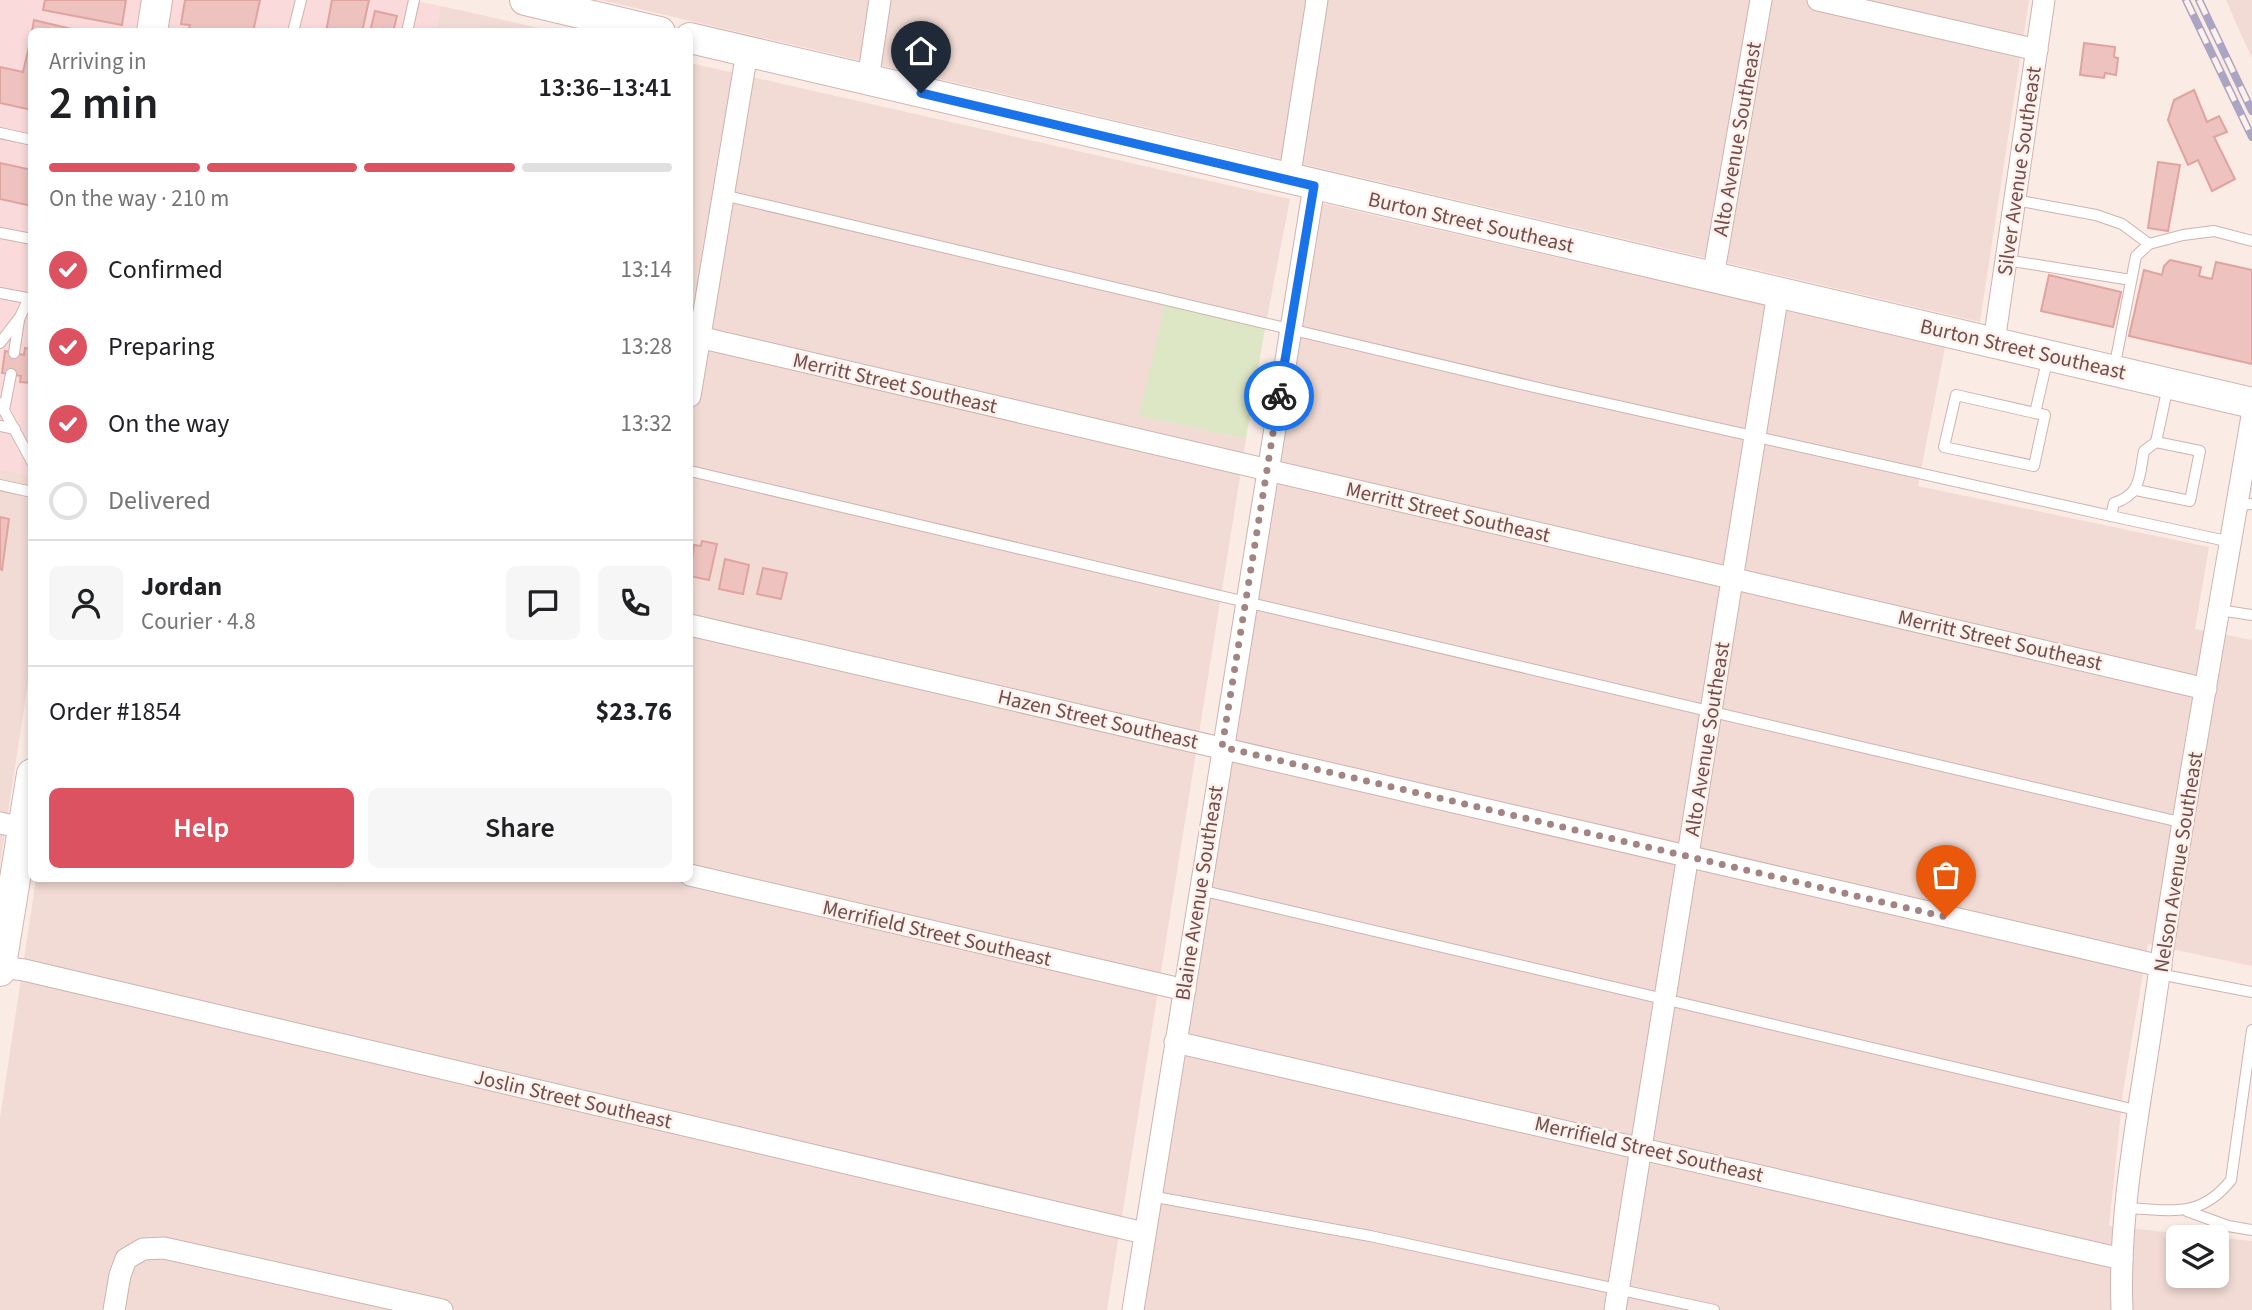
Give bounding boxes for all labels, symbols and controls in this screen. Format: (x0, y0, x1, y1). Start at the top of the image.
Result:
pin (891, 21, 951, 93)
icon: home (902, 32, 940, 70)
street label: Alto Avenue Southeast (1705, 39, 1769, 239)
text: Arriving in (49, 45, 147, 78)
street label: Silver Avenue Southeast (1989, 64, 2049, 278)
text: 13:36–13:41 (539, 69, 672, 106)
text: 2 min (49, 71, 158, 136)
text: On the way · 210 m (49, 182, 229, 215)
street label: Burton Street Southeast (1365, 184, 1577, 260)
icon: check (49, 251, 87, 289)
text: Confirmed (108, 251, 223, 288)
text: 13:14 (621, 253, 672, 286)
street label: Burton Street Southeast (1917, 311, 2129, 387)
icon: check (49, 328, 87, 366)
text: Preparing (108, 328, 214, 365)
text: 13:28 (621, 330, 672, 363)
street label: Merritt Street Southeast (790, 345, 1000, 421)
courier (1244, 361, 1314, 431)
icon: bike (1260, 377, 1298, 415)
icon: check (49, 405, 87, 443)
text: On the way (108, 405, 229, 442)
text: 13:32 (621, 407, 672, 440)
street label: Merritt Street Southeast (1343, 474, 1553, 550)
text: Delivered (108, 482, 211, 519)
button: person (49, 566, 123, 640)
button: chat (506, 566, 580, 640)
button: phone (598, 566, 672, 640)
text: Jordan (141, 568, 222, 605)
street label: Merritt Street Southeast (1895, 602, 2105, 678)
text: Courier · 4.8 (141, 605, 256, 638)
street label: Alto Avenue Southeast (1677, 639, 1737, 839)
street label: Hazen Street Southeast (995, 681, 1201, 757)
text: Order #1854 (49, 693, 181, 730)
text: $23.76 (596, 693, 672, 730)
street label: Nelson Avenue Southeast (2146, 750, 2210, 974)
street label: Blaine Avenue Southeast (1167, 783, 1231, 1003)
button: Help (49, 788, 354, 868)
button: Share (368, 788, 672, 868)
pin (1916, 845, 1976, 917)
icon: bag (1927, 856, 1965, 894)
street label: Merrifield Street Southeast (820, 892, 1054, 974)
street label: Joslin Street Southeast (471, 1062, 675, 1136)
street label: Merrifield Street Southeast (1532, 1108, 1766, 1190)
map controls (2166, 1225, 2229, 1288)
button: layers (2166, 1225, 2229, 1288)

